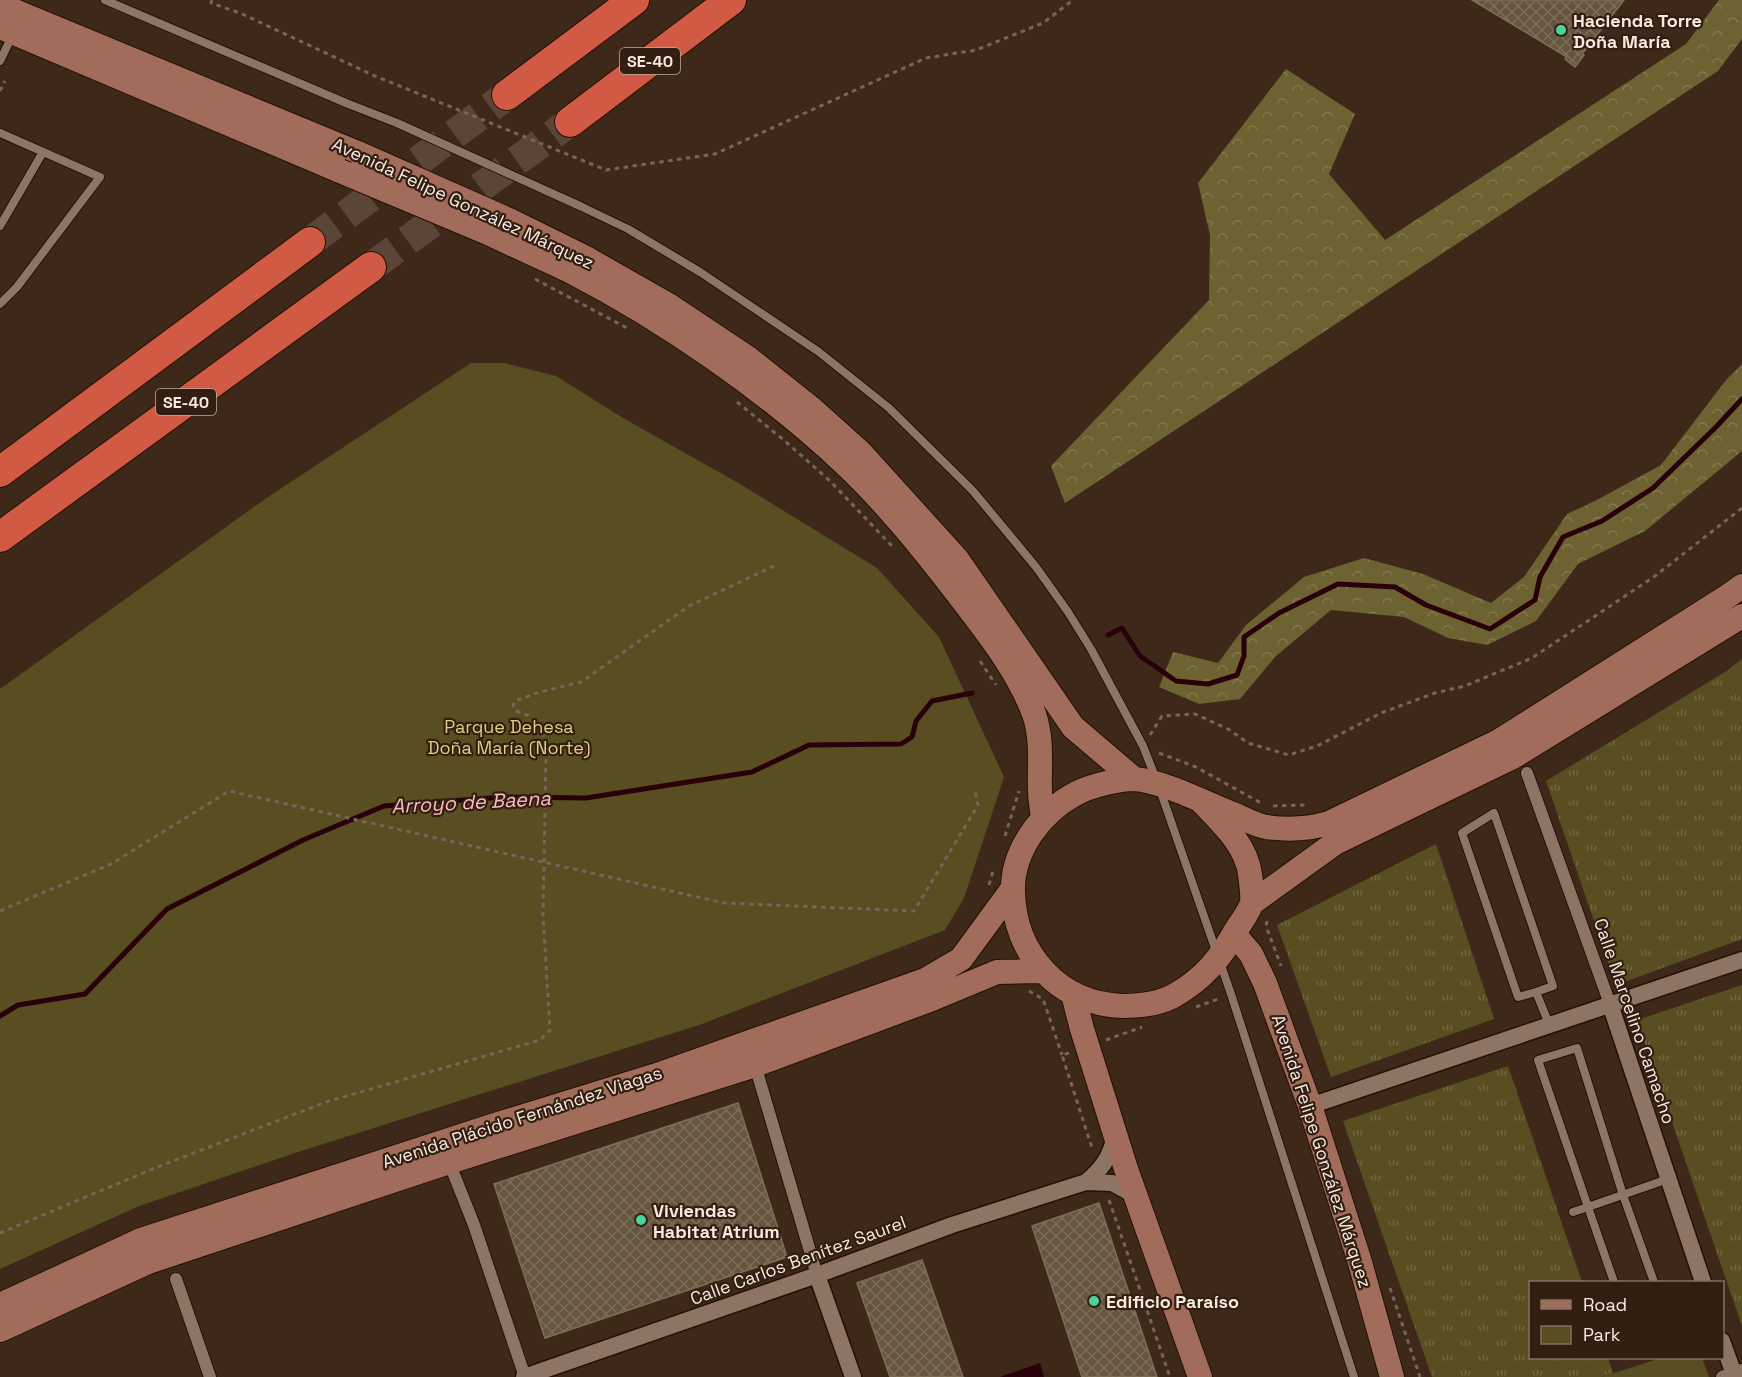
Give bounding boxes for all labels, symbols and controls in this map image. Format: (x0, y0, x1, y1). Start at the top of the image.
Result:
place label: Hacienda Torre Doña María (1573, 9, 1702, 53)
marker: Hacienda Torre Doña María (1554, 23, 1568, 37)
road number: SE-40 (620, 48, 680, 74)
street label: Avenida Felipe González Márquez (328, 132, 598, 274)
road number: SE-40 (156, 389, 216, 415)
park label: Parque Dehesa Doña María (Norte) (428, 715, 591, 759)
water label: Arroyo de Baena (391, 785, 552, 819)
street label: Calle Marcelino Camacho (1589, 915, 1681, 1127)
street label: Avenida Felipe González Márquez (1267, 1011, 1377, 1291)
street label: Avenida Plácido Fernández Viagas (379, 1061, 665, 1173)
place label: Viviendas Habitat Atrium (653, 1199, 780, 1243)
street label: Calle Carlos Benítez Saurel (687, 1210, 909, 1310)
marker: Viviendas Habitat Atrium (634, 1213, 648, 1227)
legend (1529, 1281, 1724, 1359)
place label: Edificio Paraíso (1106, 1290, 1239, 1313)
text: Road (1583, 1293, 1627, 1316)
marker: Edificio Paraíso (1087, 1294, 1101, 1308)
text: Park (1583, 1323, 1621, 1346)

